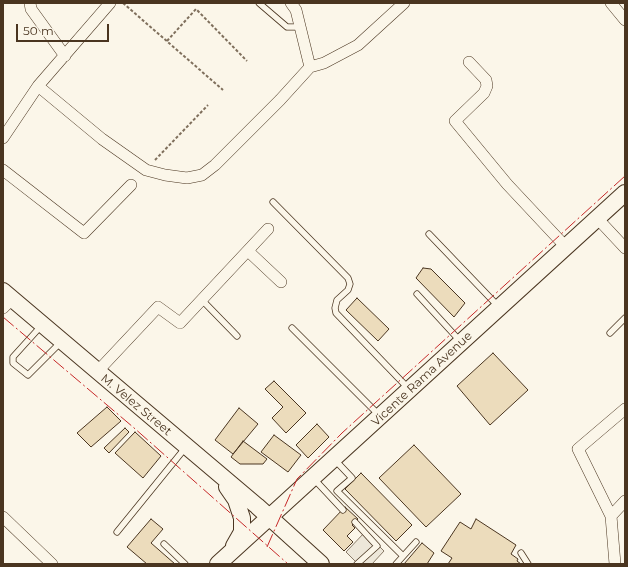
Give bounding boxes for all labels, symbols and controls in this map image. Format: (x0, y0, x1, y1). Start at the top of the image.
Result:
scale bar (18, 16, 111, 42)
text: 50 m (23, 23, 54, 38)
street label: Vicente Rama Avenue (369, 329, 475, 429)
street label: M. Velez Street (98, 371, 174, 439)

